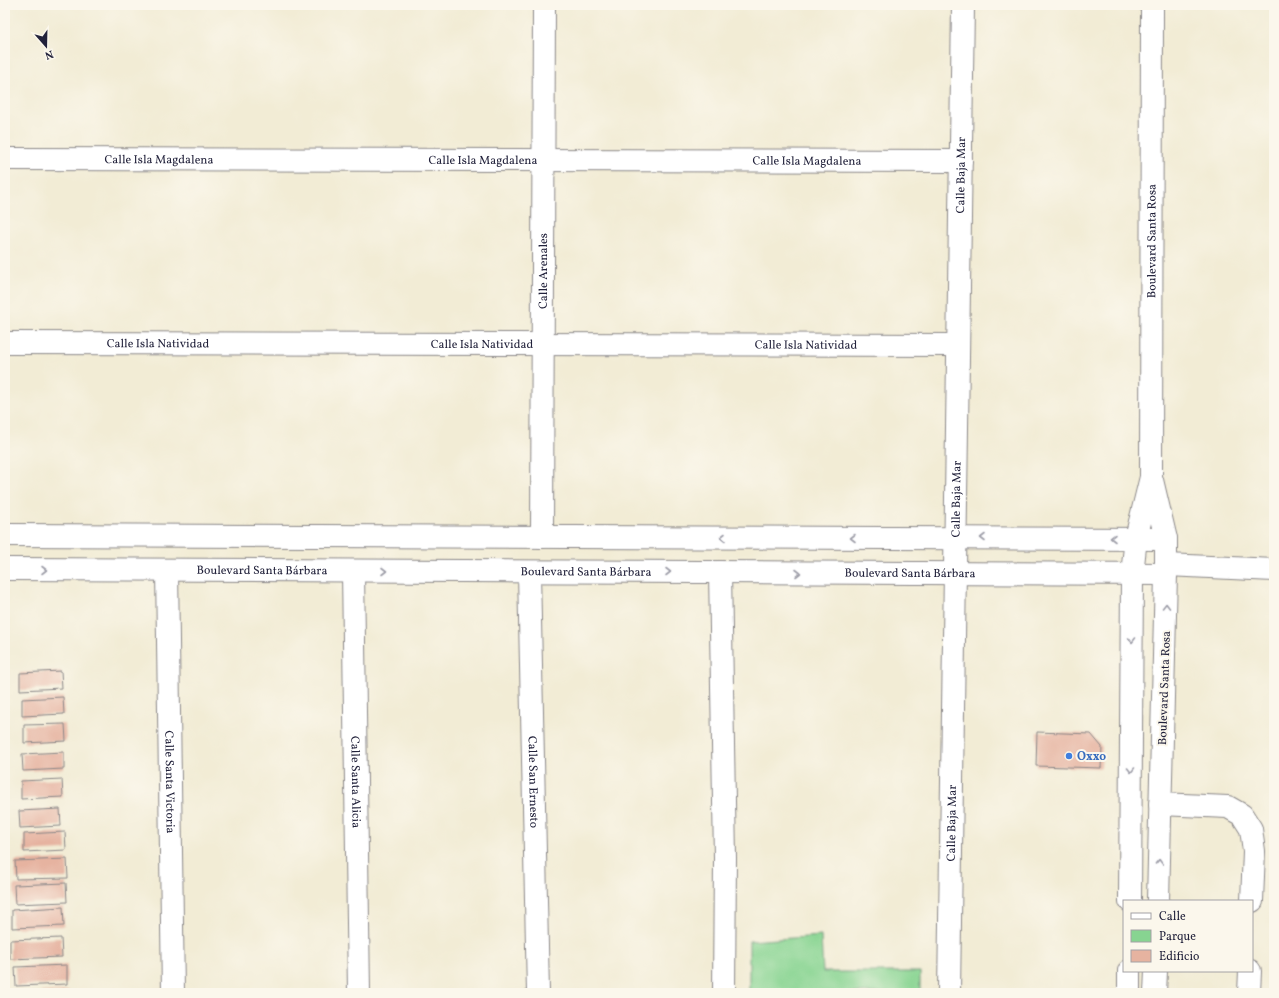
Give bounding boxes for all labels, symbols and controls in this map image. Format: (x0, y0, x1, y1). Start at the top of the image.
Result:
north arrow (26, 26, 66, 66)
text: N (43, 46, 55, 62)
street label: Calle Baja Mar (953, 137, 970, 214)
street label: Calle Isla Magdalena (104, 152, 214, 168)
street label: Calle Isla Magdalena (428, 153, 538, 169)
street label: Calle Isla Magdalena (752, 154, 862, 170)
street label: Boulevard Santa Rosa (1144, 184, 1161, 298)
street label: Calle Arenales (536, 233, 552, 309)
street label: Calle Isla Natividad (107, 336, 210, 352)
street label: Calle Isla Natividad (431, 337, 534, 353)
street label: Calle Isla Natividad (755, 338, 858, 354)
street label: Calle Baja Mar (948, 461, 966, 537)
one-way arrow (720, 533, 726, 541)
one-way arrow (850, 534, 856, 542)
one-way arrow (980, 534, 986, 542)
one-way arrow (1110, 534, 1116, 542)
street label: Boulevard Santa Bárbara (197, 563, 327, 579)
street label: Boulevard Santa Bárbara (521, 564, 651, 581)
one-way arrow (41, 566, 47, 574)
street label: Boulevard Santa Bárbara (845, 566, 975, 582)
one-way arrow (381, 567, 387, 575)
one-way arrow (665, 568, 671, 576)
one-way arrow (795, 569, 801, 577)
one-way arrow (1161, 603, 1170, 609)
street label: Boulevard Santa Rosa (1155, 631, 1175, 745)
one-way arrow (1128, 637, 1136, 643)
street label: Calle Santa Victoria (160, 730, 178, 834)
street label: Calle Santa Alicia (346, 736, 364, 828)
street label: Calle San Ernesto (524, 736, 541, 828)
place label: Oxxo (1077, 749, 1106, 765)
marker: Oxxo (1064, 751, 1074, 761)
one-way arrow (1127, 767, 1135, 773)
street label: Calle Baja Mar (944, 785, 961, 861)
one-way arrow (1155, 859, 1163, 865)
legend (1123, 900, 1253, 972)
text: Calle (1159, 909, 1186, 925)
text: Parque (1159, 929, 1196, 945)
text: Edificio (1159, 949, 1199, 965)

